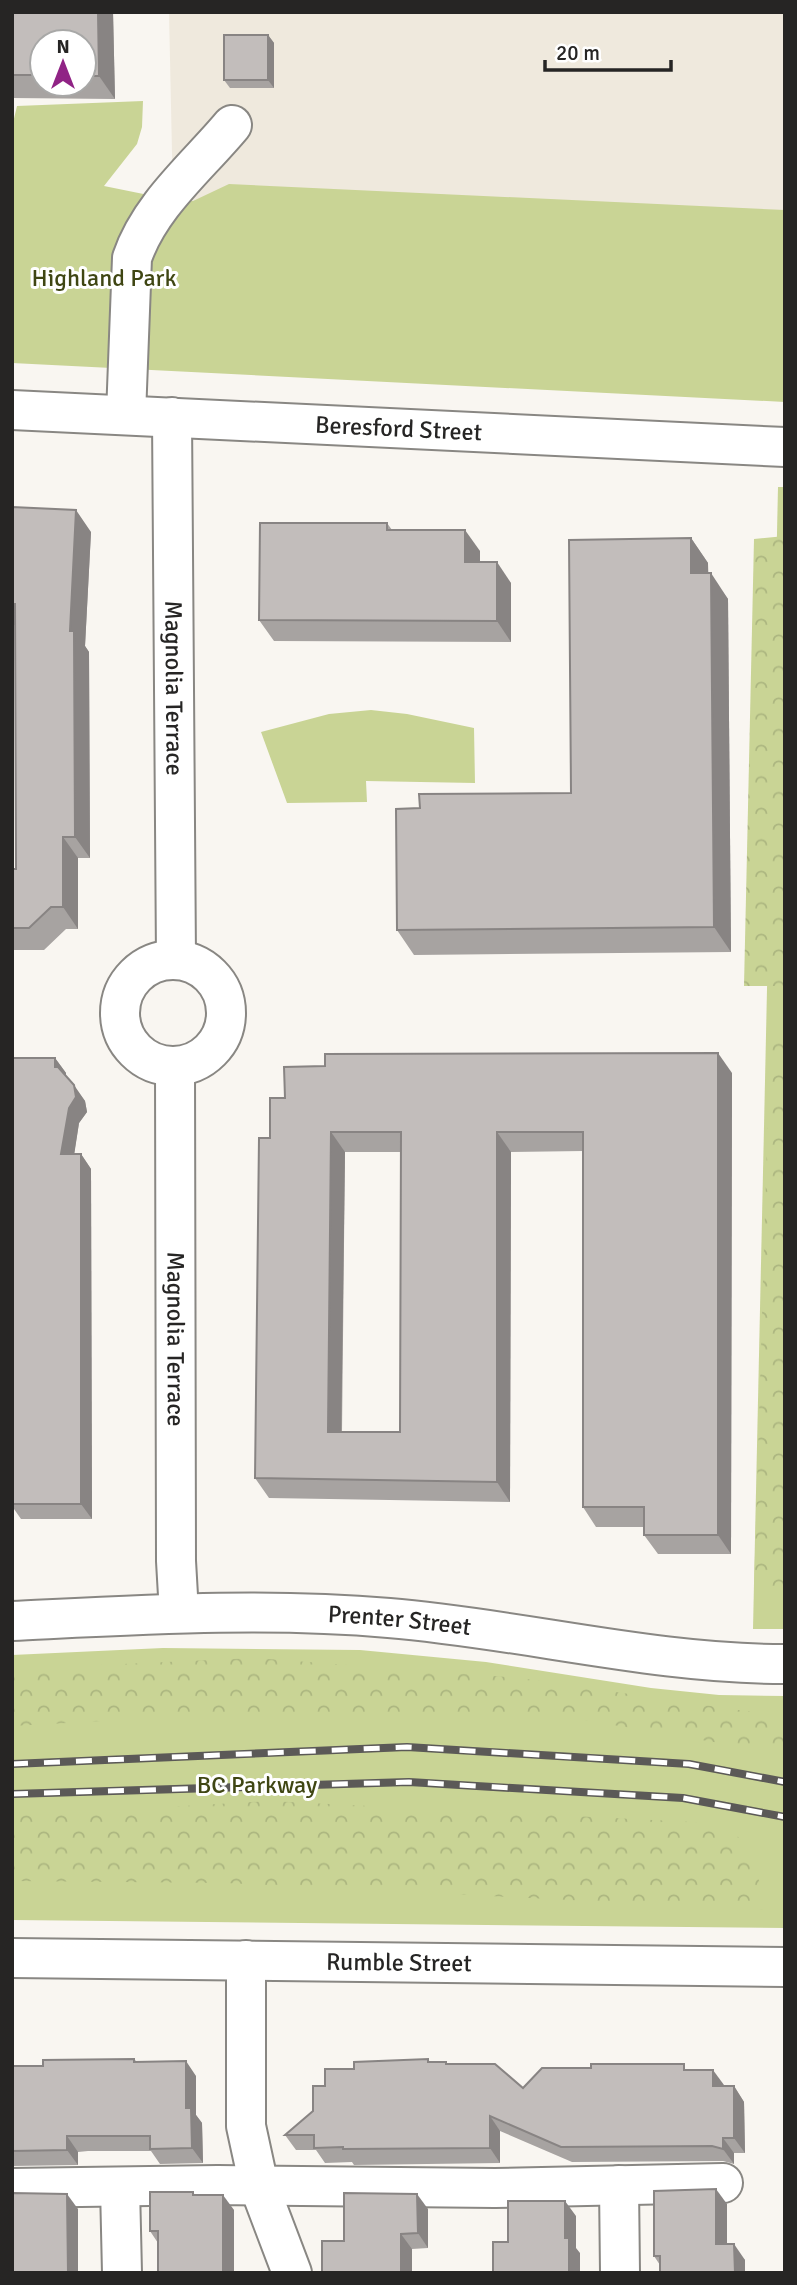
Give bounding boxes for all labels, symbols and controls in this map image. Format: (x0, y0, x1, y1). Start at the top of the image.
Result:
north arrow (28, 28, 98, 98)
scale bar (545, 28, 671, 72)
text: N (56, 35, 70, 59)
text: 20 m (556, 40, 600, 66)
park label: Highland Park (32, 263, 176, 293)
street label: Beresford Street (314, 410, 483, 447)
street label: Magnolia Terrace (158, 600, 190, 776)
street label: Magnolia Terrace (160, 1251, 191, 1427)
street label: Prenter Street (327, 1599, 473, 1642)
park label: BC Parkway (197, 1770, 317, 1800)
street label: Rumble Street (326, 1947, 472, 1978)

